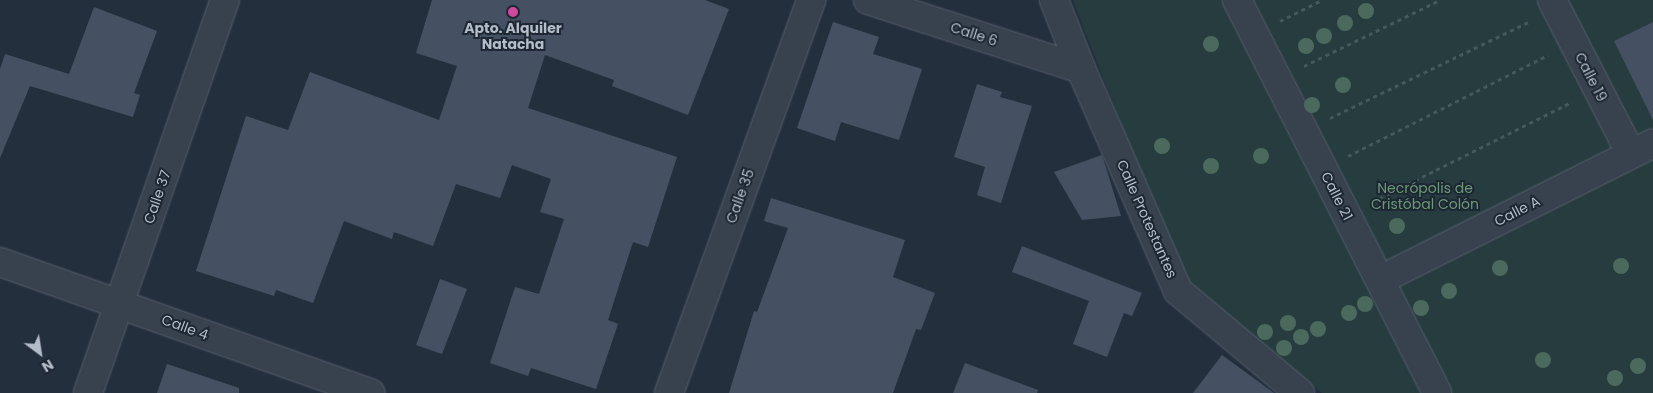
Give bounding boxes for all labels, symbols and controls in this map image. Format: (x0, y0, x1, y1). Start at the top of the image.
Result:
marker: Apto. Alquiler Natacha (507, 6, 519, 18)
street label: Calle 6 (948, 19, 1000, 49)
place label: Apto. Alquiler Natacha (464, 20, 562, 52)
street label: Calle 19 (1572, 50, 1610, 104)
street label: Calle Protestantes (1113, 157, 1181, 281)
street label: Calle 35 (722, 167, 758, 225)
street label: Calle 37 (140, 168, 174, 226)
street label: Calle 21 (1318, 169, 1356, 223)
park label: Necrópolis de Cristóbal Colón (1371, 180, 1479, 212)
street label: Calle A (1491, 192, 1543, 230)
street label: Calle 4 (159, 311, 211, 343)
north arrow (15, 328, 65, 378)
text: N (38, 355, 57, 377)

